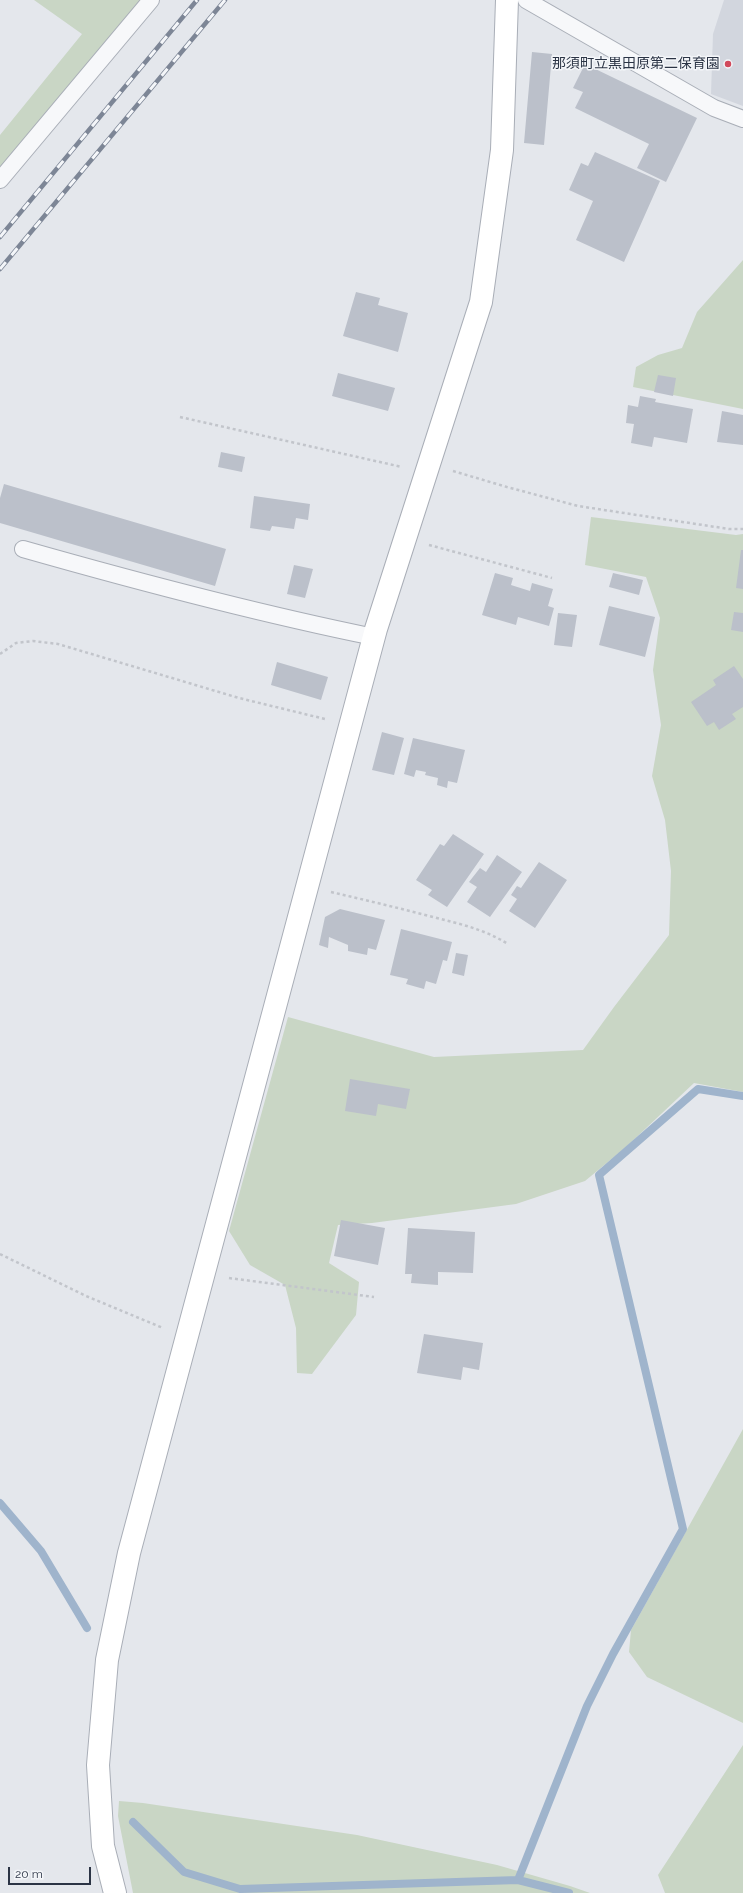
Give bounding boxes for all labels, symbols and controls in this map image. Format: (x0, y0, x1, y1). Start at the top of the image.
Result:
place label: 那須町立黒田原第二保育園 (552, 56, 720, 72)
marker: 那須町立黒田原第二保育園 (723, 59, 733, 69)
scale bar (10, 1859, 93, 1885)
text: 20 m (15, 1867, 43, 1881)

